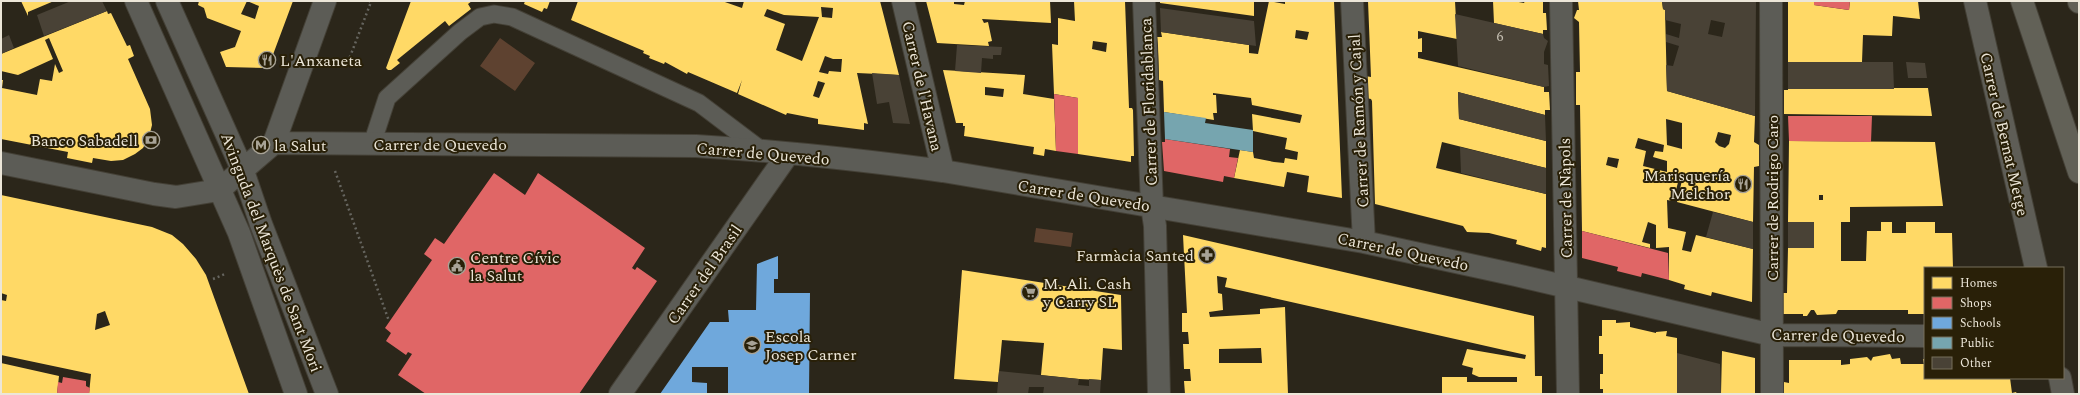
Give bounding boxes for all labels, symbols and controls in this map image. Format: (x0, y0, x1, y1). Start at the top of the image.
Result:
street label: Carrer de Floridablanca (1134, 17, 1164, 186)
street label: Carrer de l'Havana (895, 19, 949, 154)
house number: 6 (1497, 26, 1504, 47)
street label: Carrer de Ramón y Cajal (1342, 34, 1376, 208)
place label: L'Anxaneta (280, 49, 362, 73)
restaurant icon: L'Anxaneta (257, 50, 277, 70)
street label: Carrer de Bernat Metge (1973, 50, 2035, 219)
street label: Carrer de Rodrigo Caro (1761, 115, 1785, 281)
place label: Banco Sabadell (31, 129, 138, 153)
street label: Avinguda del Marquès de Sant Mori (214, 129, 328, 376)
bank icon: Banco Sabadell (141, 130, 161, 150)
street label: Carrer de Quevedo (373, 133, 507, 157)
place label: la Salut (274, 134, 327, 158)
metro station icon: la Salut (251, 135, 271, 155)
street label: Carrer de Quevedo (695, 136, 830, 172)
street label: Carrer de Nàpols (1553, 137, 1579, 259)
place label: Marisquería Melchor (1644, 164, 1730, 206)
street label: Carrer de Quevedo (1016, 174, 1152, 218)
restaurant icon: Marisquería Melchor (1733, 174, 1753, 194)
street label: Carrer del Brasil (661, 220, 748, 329)
street label: Carrer de Quevedo (1335, 226, 1471, 278)
place label: Farmàcia Santed (1076, 244, 1194, 268)
pharmacy icon: Farmàcia Santed (1197, 245, 1217, 265)
place label: Centre Cívic la Salut (470, 246, 560, 288)
public building icon: Centre Cívic la Salut (447, 256, 467, 276)
legend (1924, 267, 2064, 379)
place label: M. Ali. Cash y Carry SL (1042, 272, 1131, 314)
text: Homes (1960, 274, 1998, 293)
supermarket icon: M. Ali. Cash y Carry SL (1020, 282, 1040, 302)
text: Shops (1960, 294, 1992, 313)
text: Schools (1960, 314, 2001, 333)
street label: Carrer de Quevedo (1771, 323, 1905, 349)
place label: Escola Josep Carner (765, 325, 857, 367)
text: Public (1960, 334, 1994, 353)
school or university icon: Escola Josep Carner (742, 335, 762, 355)
text: Other (1960, 354, 1992, 373)

